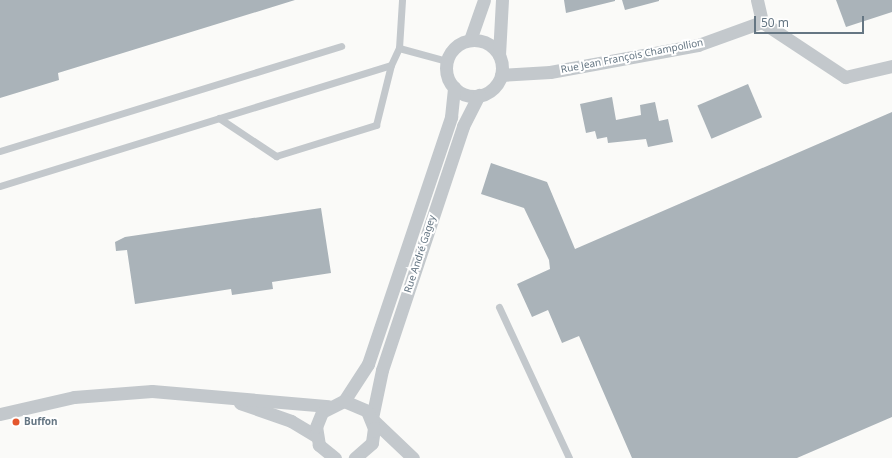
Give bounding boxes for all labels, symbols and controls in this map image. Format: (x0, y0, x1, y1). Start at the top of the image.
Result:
scale bar (756, 8, 866, 34)
text: 50 m (761, 14, 789, 31)
street label: Rue Jean François Champollion (560, 36, 704, 76)
street label: Rue André Gagey (402, 214, 438, 294)
place label: Buffon (24, 416, 58, 428)
marker: Buffon (11, 417, 21, 427)

